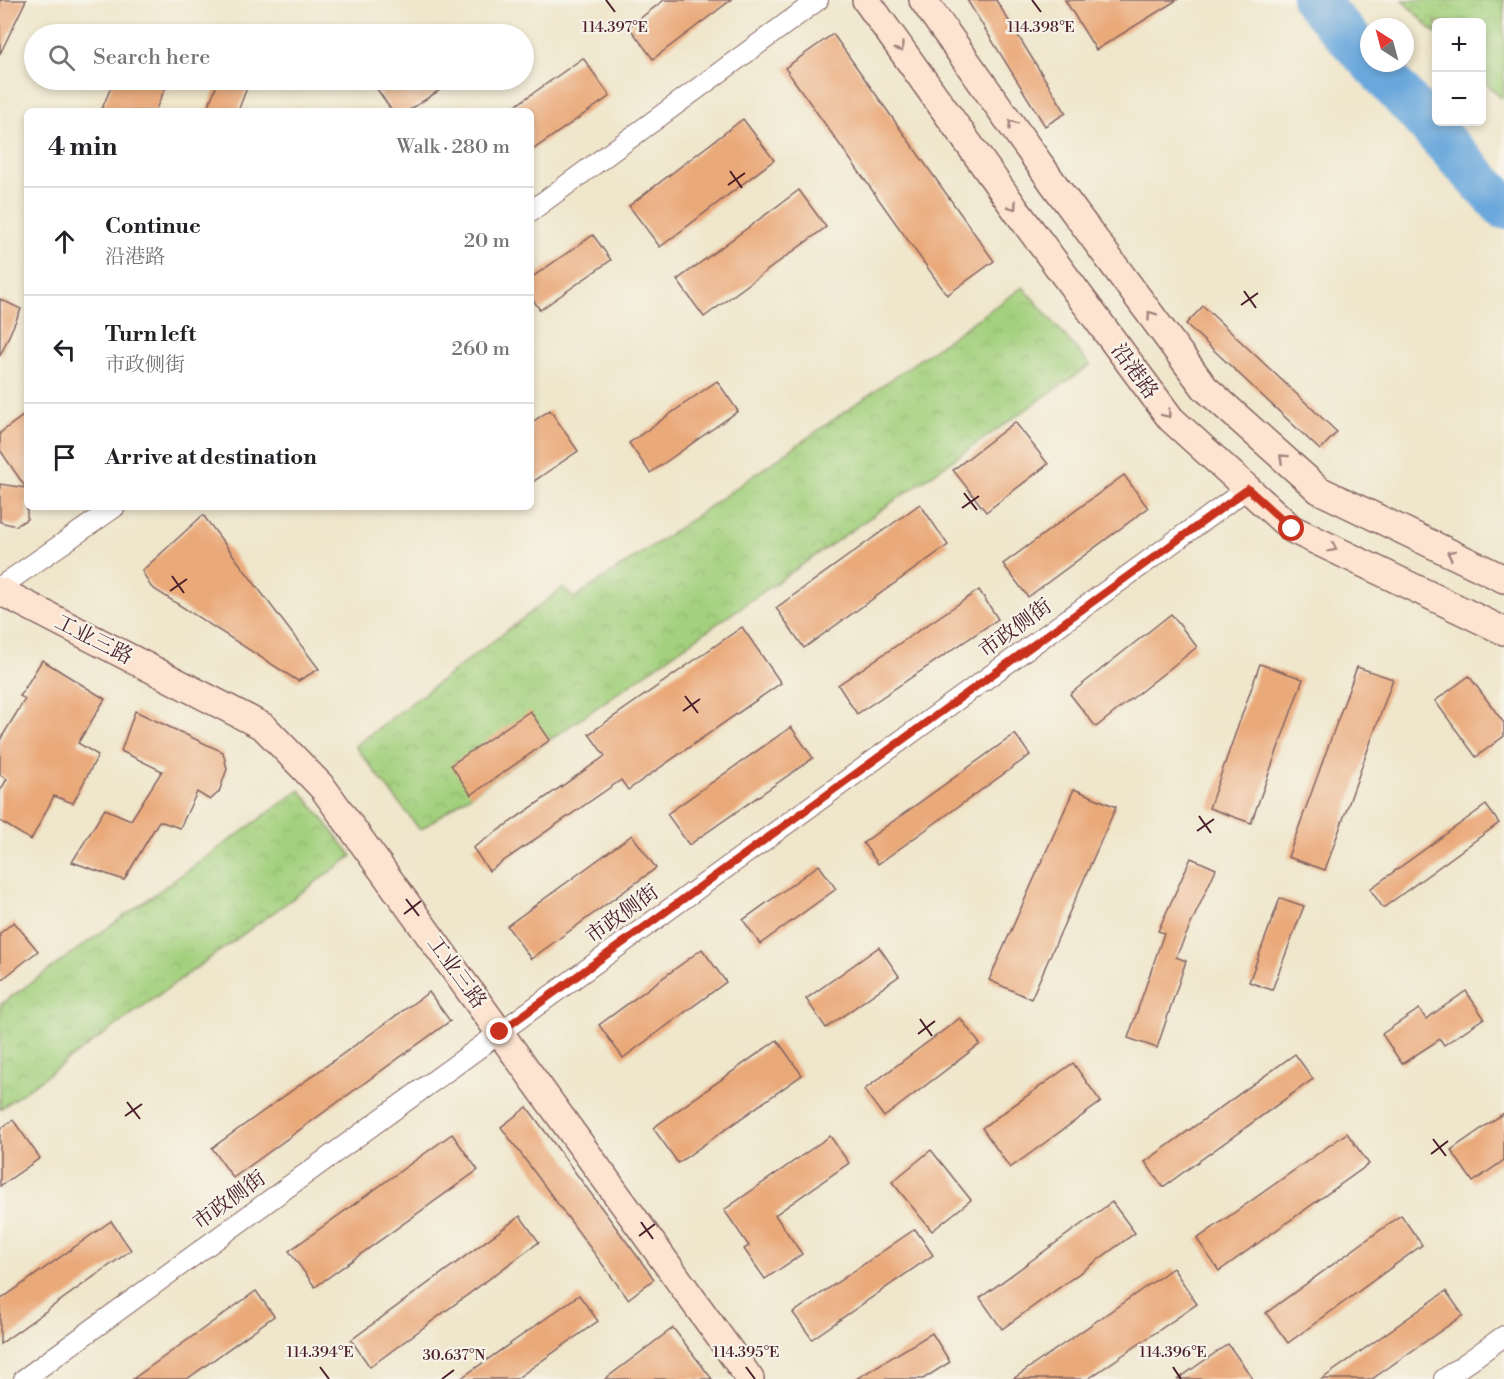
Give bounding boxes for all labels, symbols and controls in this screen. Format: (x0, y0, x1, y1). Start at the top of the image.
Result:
text: 114.397°E (582, 18, 648, 37)
text: 114.398°E (1007, 18, 1075, 37)
north arrow (1360, 18, 1414, 72)
map controls (1432, 18, 1486, 126)
button: + (1432, 18, 1486, 72)
search box (24, 24, 534, 90)
icon: search (45, 41, 78, 74)
one-way arrow (893, 41, 904, 52)
text: Search here (93, 44, 210, 71)
button: − (1432, 72, 1486, 126)
one-way arrow (1008, 120, 1019, 131)
text: 4 min (48, 131, 118, 163)
text: Walk · 280 m (397, 135, 510, 160)
one-way arrow (1006, 200, 1017, 211)
text: Continue (105, 213, 201, 240)
icon: ahead (48, 225, 81, 258)
text: 20 m (464, 229, 510, 254)
text: 沿港路 (105, 245, 165, 270)
one-way arrow (1148, 311, 1159, 322)
text: Turn left (105, 321, 196, 348)
icon: left (48, 333, 81, 366)
text: 260 m (452, 337, 510, 362)
street label: 沿港路 (1105, 338, 1163, 405)
text: 市政侧街 (105, 353, 185, 378)
one-way arrow (1159, 407, 1170, 418)
icon: arrive (48, 441, 81, 474)
text: Arrive at destination (105, 444, 317, 471)
one-way arrow (1279, 454, 1290, 465)
route start (1278, 515, 1304, 541)
one-way arrow (1327, 541, 1338, 553)
one-way arrow (1447, 549, 1458, 561)
street label: 市政侧街 (974, 594, 1057, 664)
street label: 工业三路 (50, 609, 137, 671)
street label: 市政侧街 (581, 880, 664, 950)
street label: 工业三路 (421, 931, 491, 1014)
route end (486, 1018, 512, 1044)
street label: 市政侧街 (188, 1166, 271, 1236)
text: 114.394°E (286, 1343, 354, 1362)
text: 114.395°E (713, 1343, 779, 1362)
text: 114.396°E (1139, 1343, 1207, 1362)
text: 30.637°N (423, 1346, 485, 1365)

